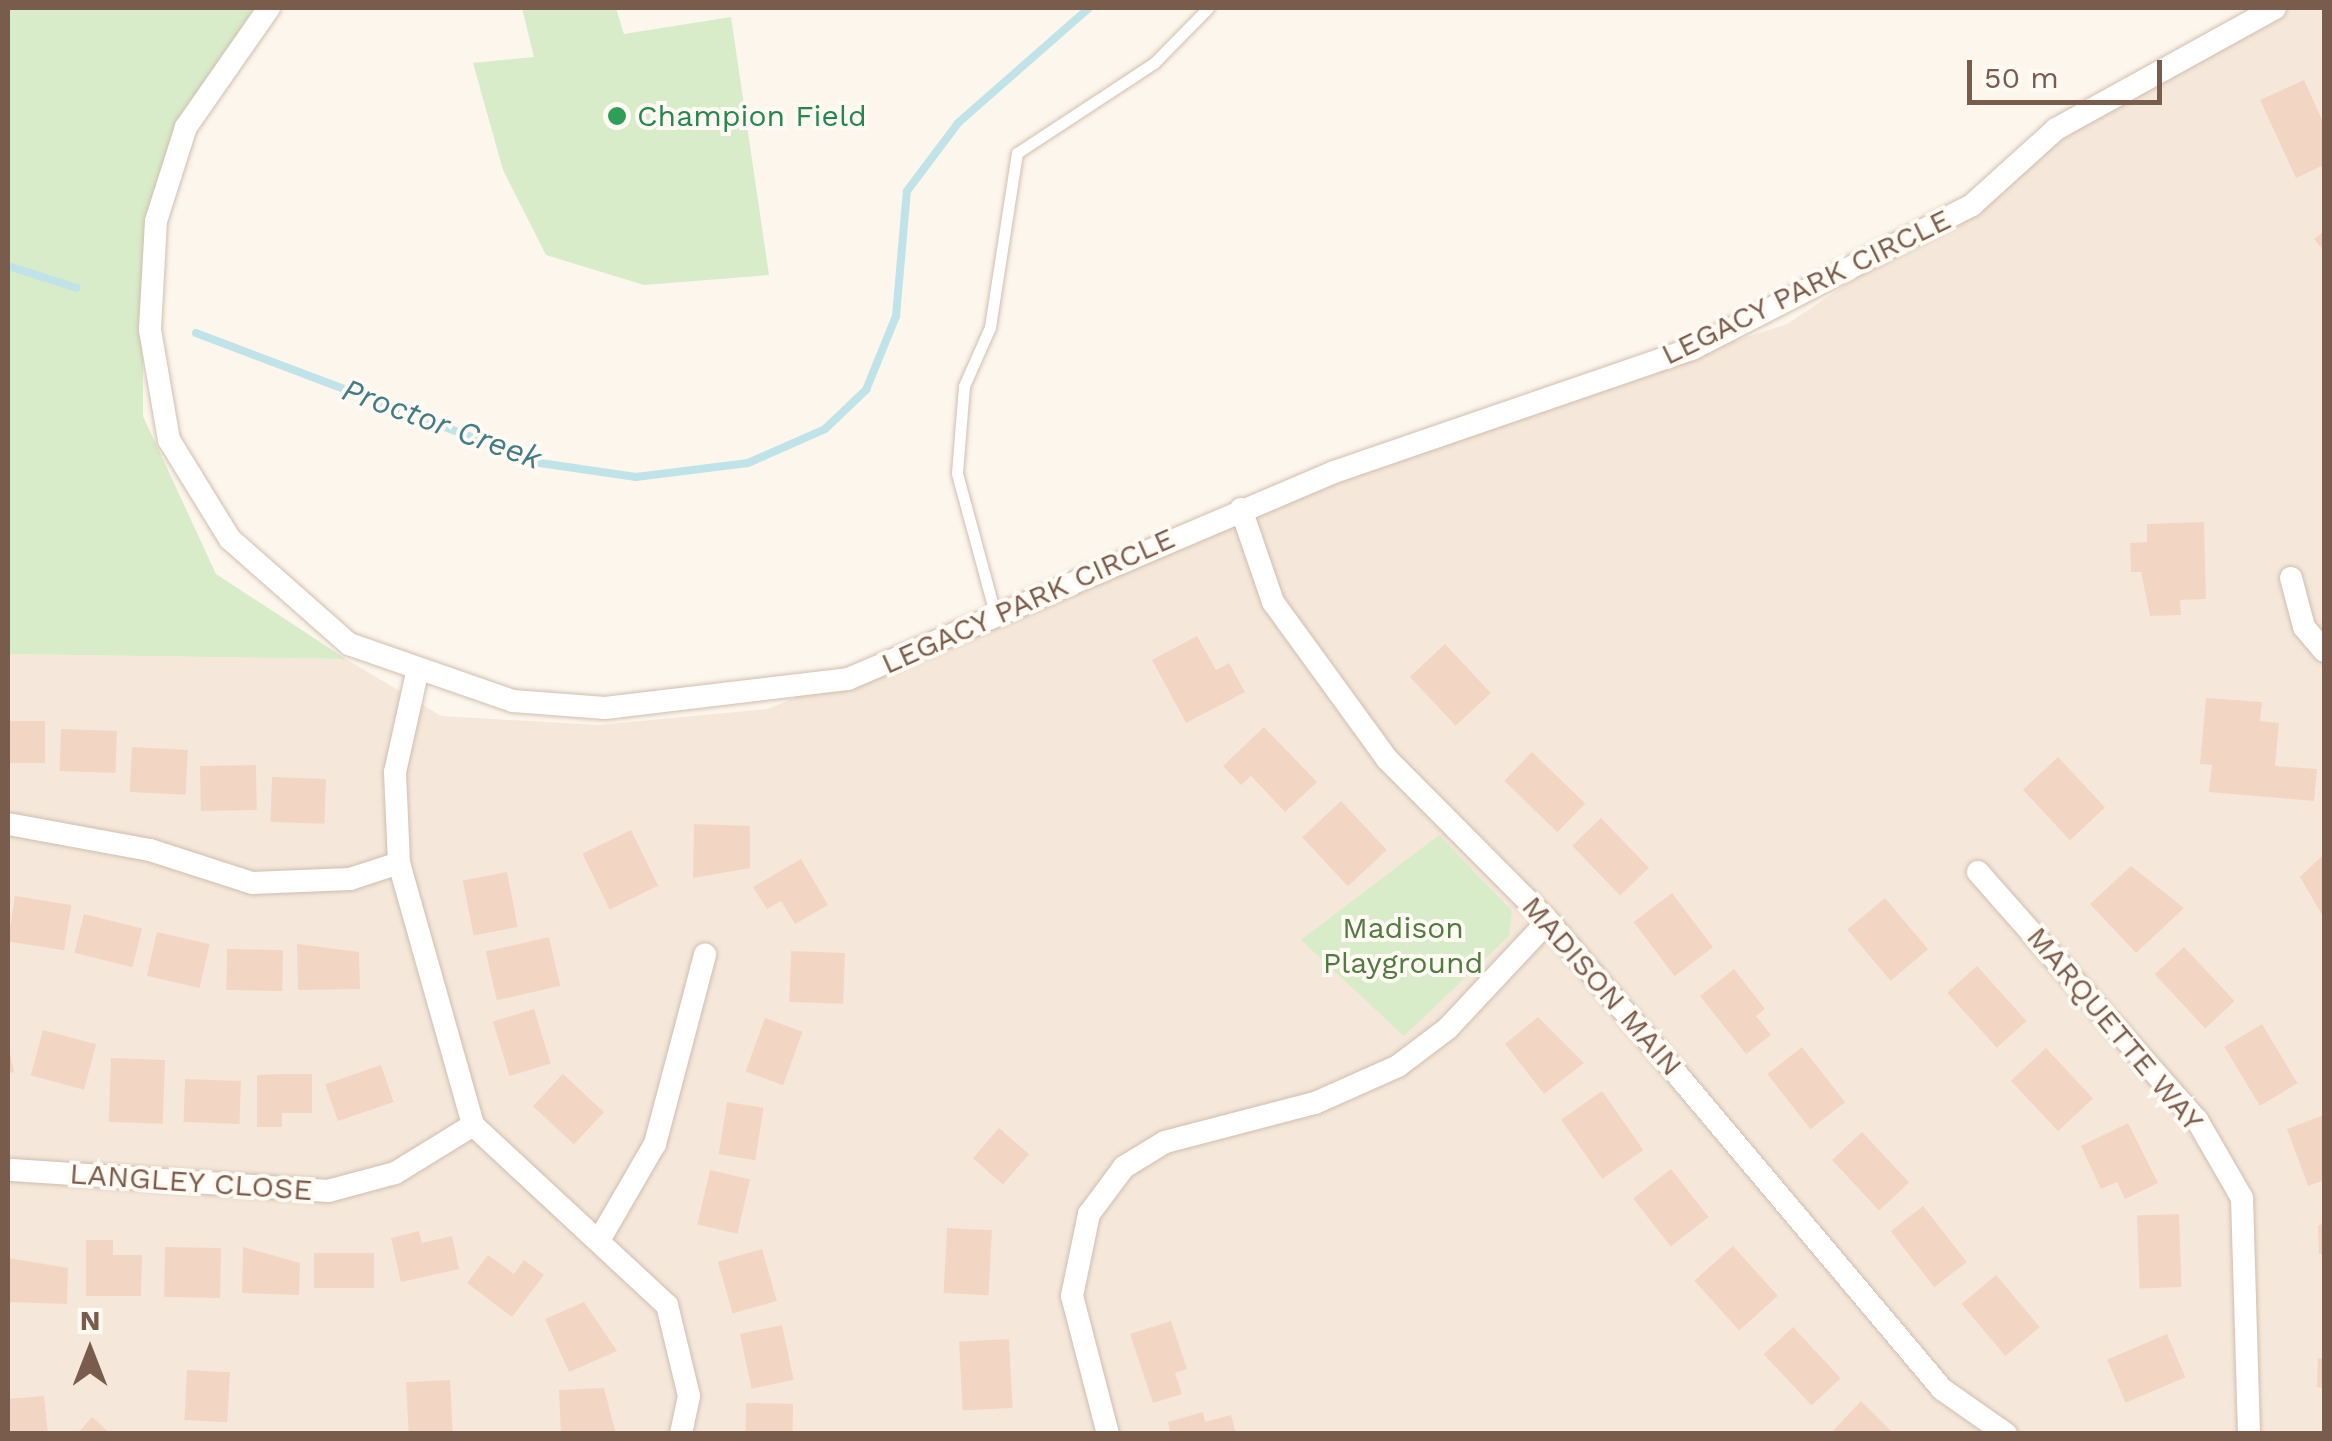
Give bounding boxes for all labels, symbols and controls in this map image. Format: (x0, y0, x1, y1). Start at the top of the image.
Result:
scale bar (1972, 40, 2167, 102)
text: 50 m (1984, 60, 2059, 95)
place label: Champion Field (637, 98, 867, 134)
marker: Champion Field (606, 105, 628, 127)
street label: LEGACY PARK CIRCLE (1655, 201, 1957, 373)
water label: Proctor Creek (337, 370, 547, 478)
street label: LEGACY PARK CIRCLE (875, 520, 1181, 682)
street label: MADISON MAIN (1514, 889, 1690, 1083)
park label: Madison Playground (1323, 910, 1483, 980)
street label: MARQUETTE WAY (2019, 919, 2211, 1139)
street label: LANGLEY CLOSE (68, 1156, 314, 1208)
north arrow (40, 1301, 140, 1401)
text: N (80, 1304, 100, 1337)

